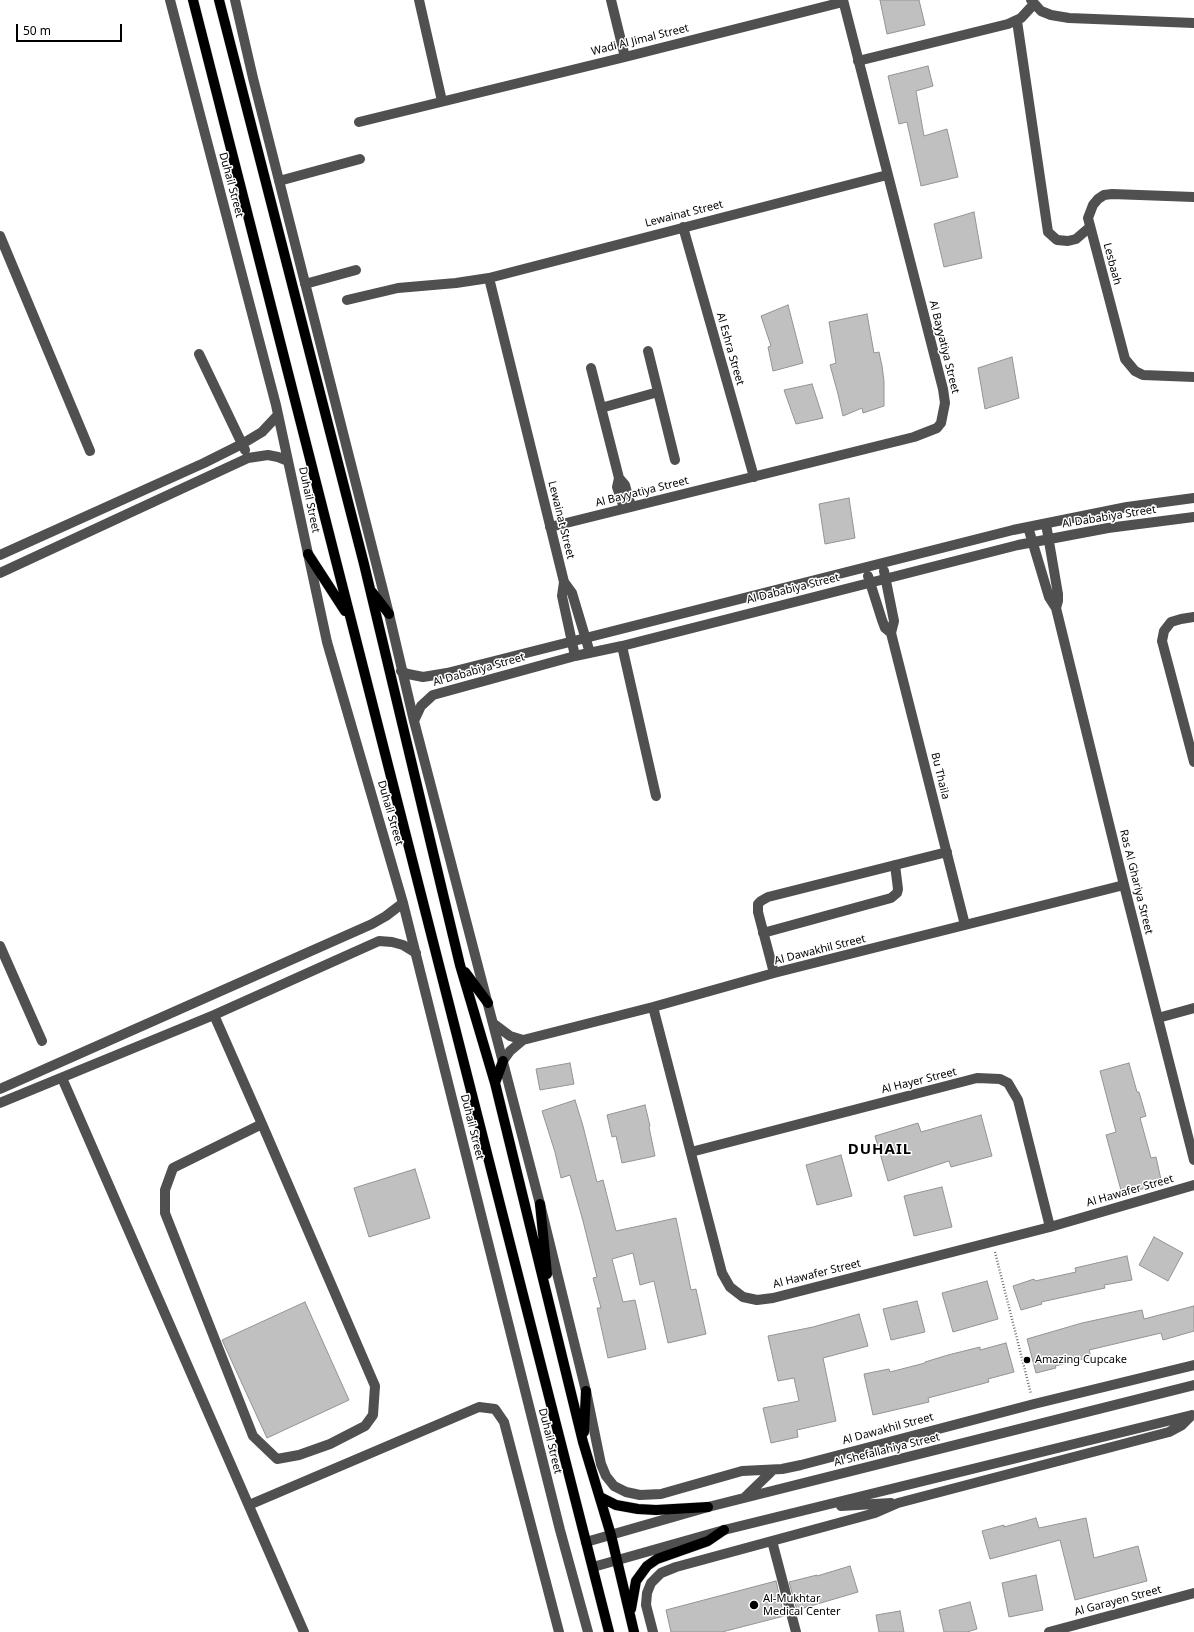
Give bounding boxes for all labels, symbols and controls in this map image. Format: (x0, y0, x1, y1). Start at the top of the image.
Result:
scale bar (18, 16, 124, 42)
street label: Wadi Al Jimal Street (590, 21, 690, 59)
text: 50 m (23, 22, 51, 39)
street label: Duhail Street (216, 151, 246, 219)
street label: Lewainat Street (644, 198, 724, 230)
street label: Lesbaah (1100, 241, 1124, 287)
street label: Al Bayyatiya Street (926, 299, 962, 395)
street label: Al Eshra Street (713, 311, 747, 387)
street label: Duhail Street (296, 466, 322, 534)
street label: Al Bayyatiya Street (594, 474, 690, 510)
street label: Lewainat Street (545, 480, 577, 560)
street label: Al Dababiya Street (1061, 503, 1157, 531)
street label: Al Dababiya Street (745, 571, 841, 607)
street label: Al Dababiya Street (432, 651, 526, 689)
street label: Bu Thaila (928, 751, 952, 801)
street label: Duhail Street (374, 779, 406, 847)
street label: Ras Al Ghariya Street (1117, 828, 1155, 936)
street label: Al Dawakhil Street (773, 932, 867, 968)
street label: Al Hayer Street (880, 1065, 958, 1097)
street label: Duhail Street (457, 1093, 487, 1161)
district label: DUHAIL (848, 1141, 912, 1159)
street label: Al Hawafer Street (1085, 1172, 1175, 1210)
street label: Al Hawafer Street (772, 1257, 862, 1291)
place label: Amazing Cupcake (1035, 1353, 1127, 1367)
marker: Amazing Cupcake (1022, 1355, 1032, 1365)
street label: Duhail Street (535, 1407, 565, 1475)
street label: Al Dawakhil Street (841, 1411, 935, 1447)
street label: Al Shefallahiya Street (833, 1430, 941, 1470)
street label: Al Garayen Street (1073, 1583, 1163, 1619)
place label: Al-Mukhtar Medical Center (763, 1592, 841, 1618)
marker: Al-Mukhtar Medical Center (748, 1599, 760, 1611)

